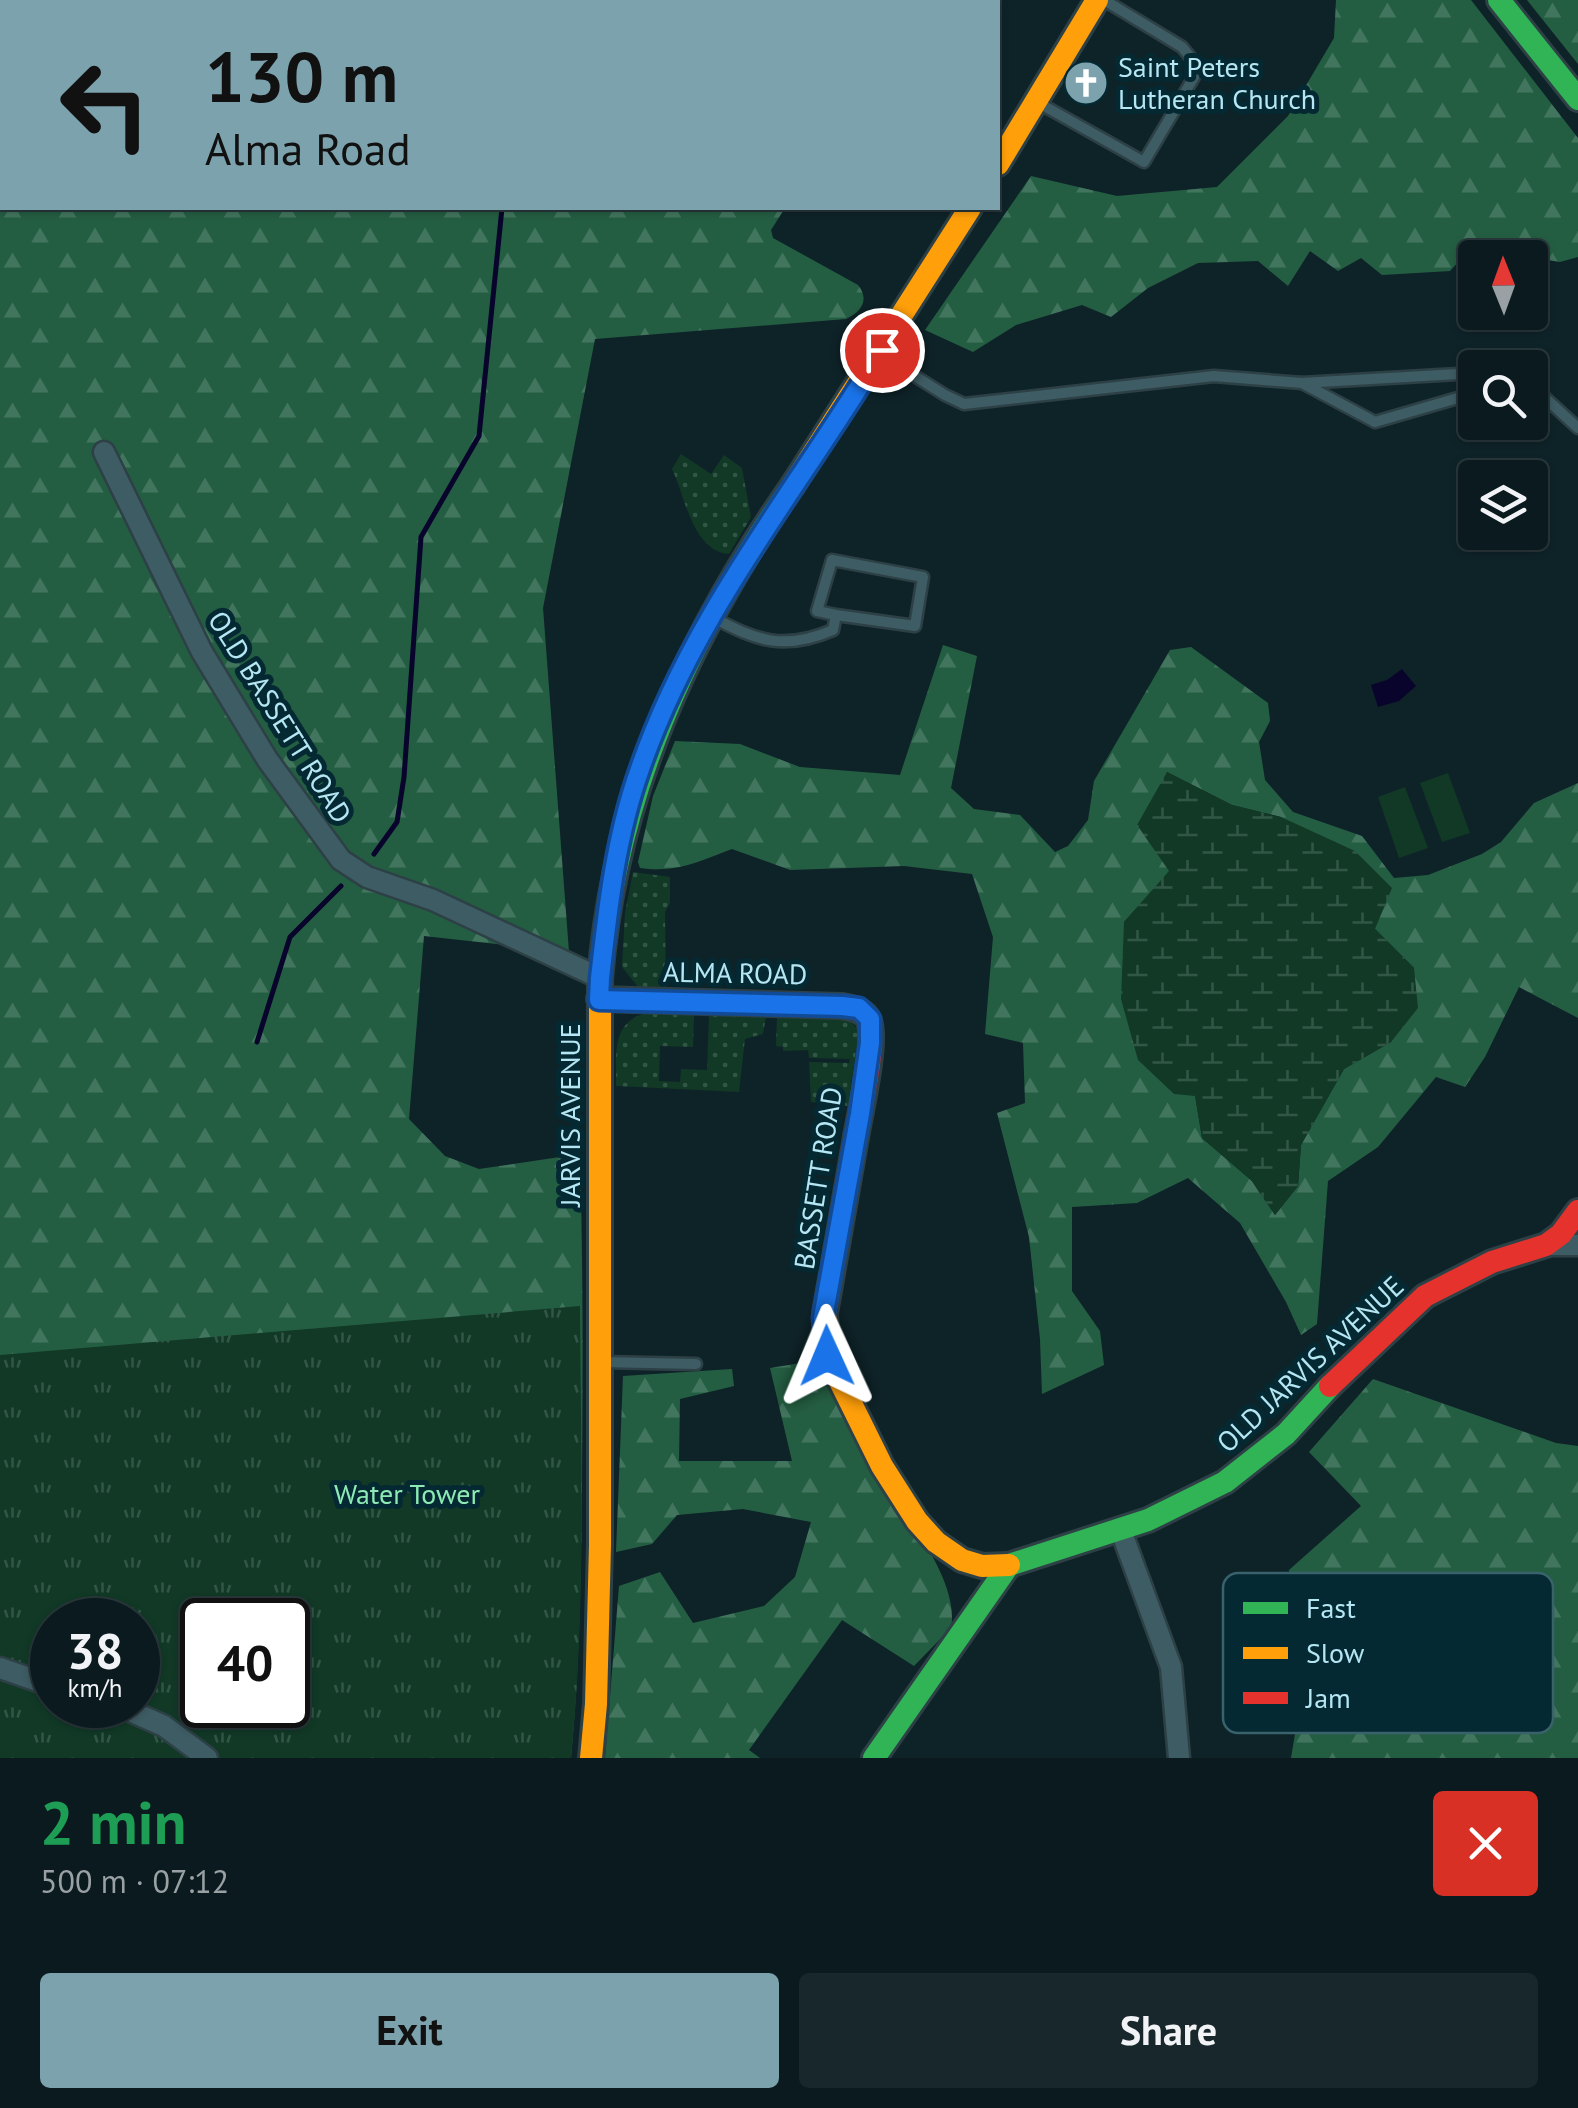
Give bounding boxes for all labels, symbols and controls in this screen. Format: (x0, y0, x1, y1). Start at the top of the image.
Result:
text: 130 m (205, 31, 398, 121)
icon: left (40, 40, 170, 170)
place label: Saint Peters Lutheran Church (1118, 48, 1316, 117)
church icon: Saint Peters Lutheran Church (1063, 60, 1109, 106)
text: Alma Road (205, 119, 411, 177)
north arrow (1458, 240, 1548, 330)
map controls (1458, 240, 1548, 550)
pin (840, 308, 925, 393)
icon: arrive (855, 323, 910, 378)
button: search (1458, 350, 1548, 440)
button: layers (1458, 460, 1548, 550)
street label: OLD BASSETT ROAD (200, 604, 361, 830)
street label: ALMA ROAD (663, 953, 807, 992)
street label: JARVIS AVENUE (551, 1023, 588, 1208)
street label: BASSETT ROAD (785, 1084, 850, 1272)
street label: OLD JARVIS AVENUE (1208, 1267, 1411, 1460)
position arrow (775, 1304, 879, 1408)
park label: Water Tower (334, 1475, 481, 1512)
legend (1223, 1573, 1553, 1733)
text: Fast (1306, 1589, 1356, 1626)
speed limit sign: 40 (180, 1598, 310, 1728)
text: 38 (67, 1618, 123, 1683)
text: Slow (1306, 1634, 1365, 1671)
text: km/h (68, 1672, 122, 1704)
text: Jam (1305, 1679, 1351, 1716)
text: 2 min (40, 1783, 186, 1861)
button: close (1433, 1791, 1538, 1896)
text: 500 m · 07:12 (40, 1860, 229, 1902)
button: Exit (40, 1973, 779, 2088)
button: Share (799, 1973, 1538, 2088)

